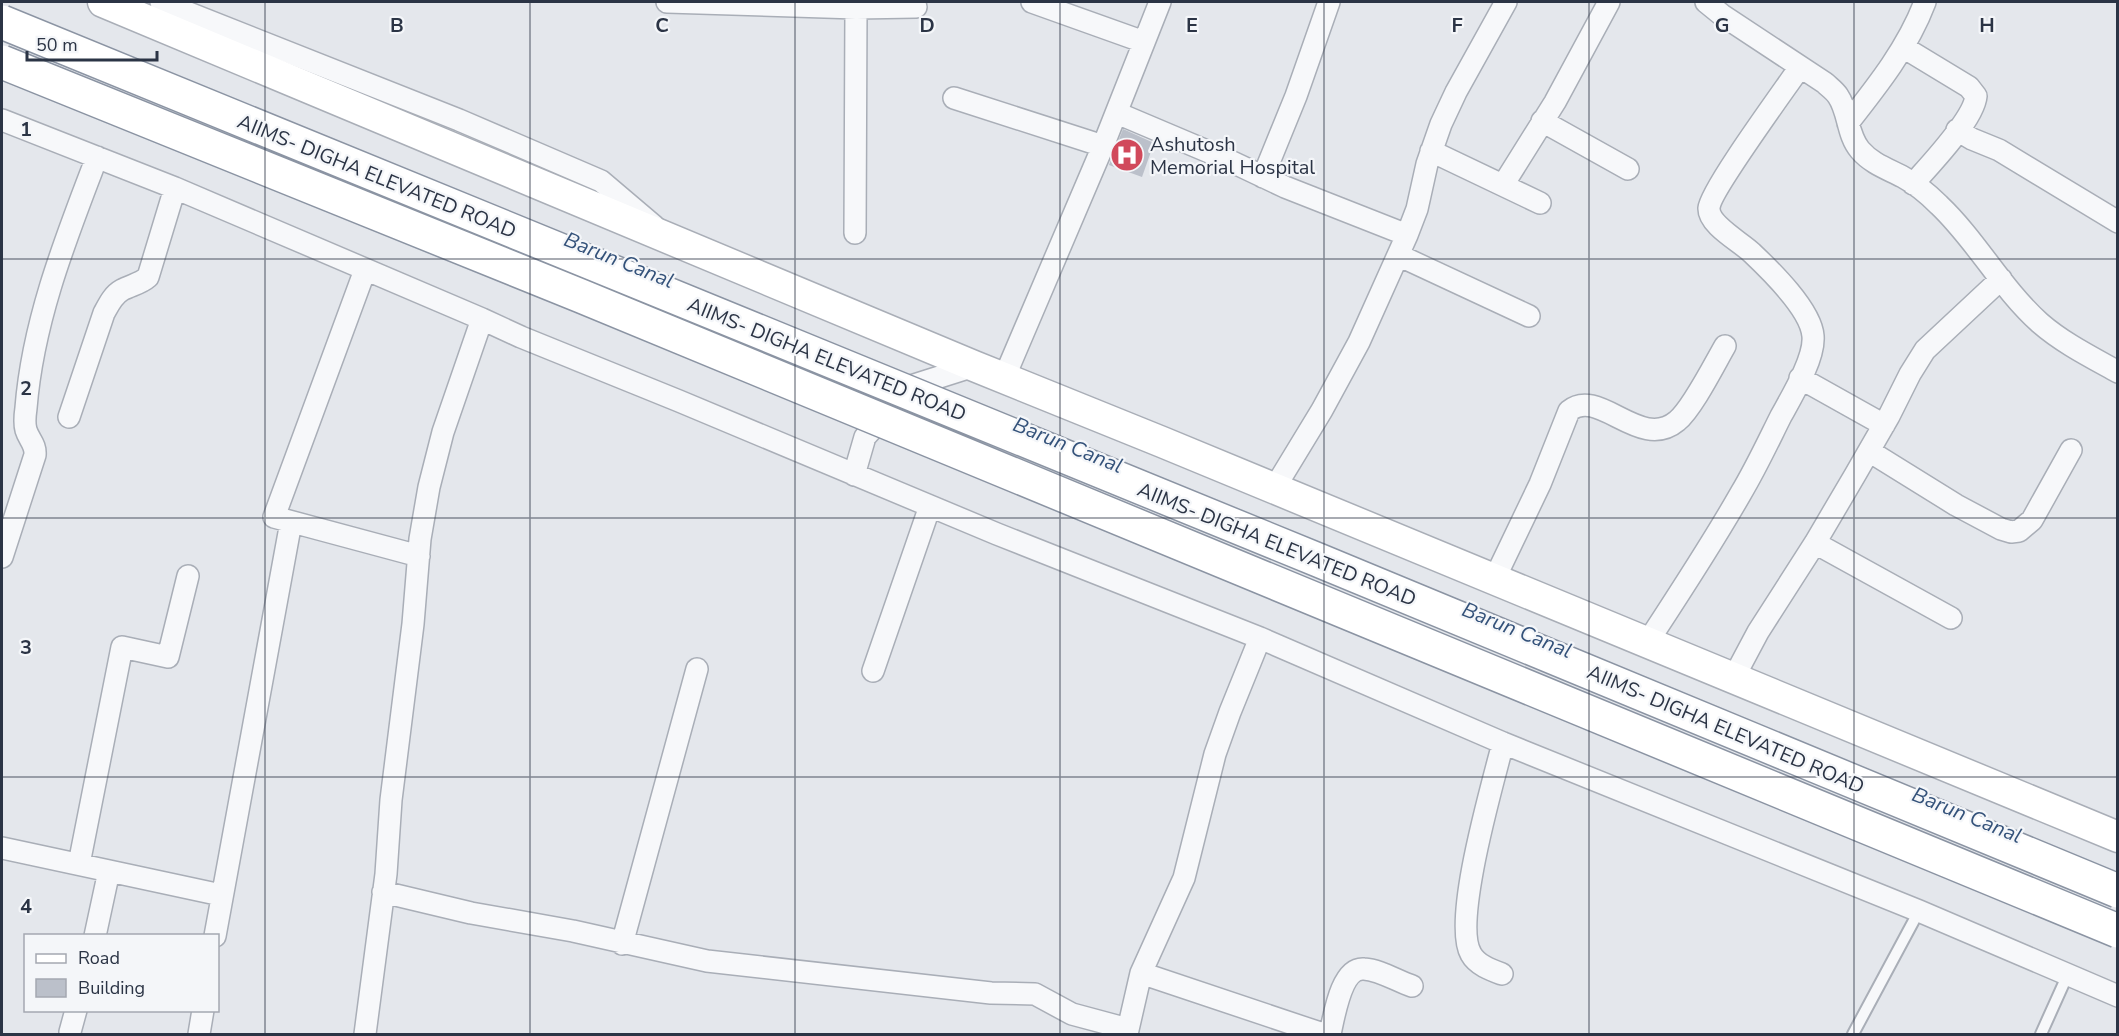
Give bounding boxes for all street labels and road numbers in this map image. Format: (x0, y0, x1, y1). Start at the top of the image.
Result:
street label: AIIMS- DIGHA ELEVATED ROAD (233, 108, 520, 245)
street label: AIIMS- DIGHA ELEVATED ROAD (683, 291, 970, 428)
street label: AIIMS- DIGHA ELEVATED ROAD (1133, 476, 1420, 613)
street label: AIIMS- DIGHA ELEVATED ROAD (1583, 659, 1868, 800)

